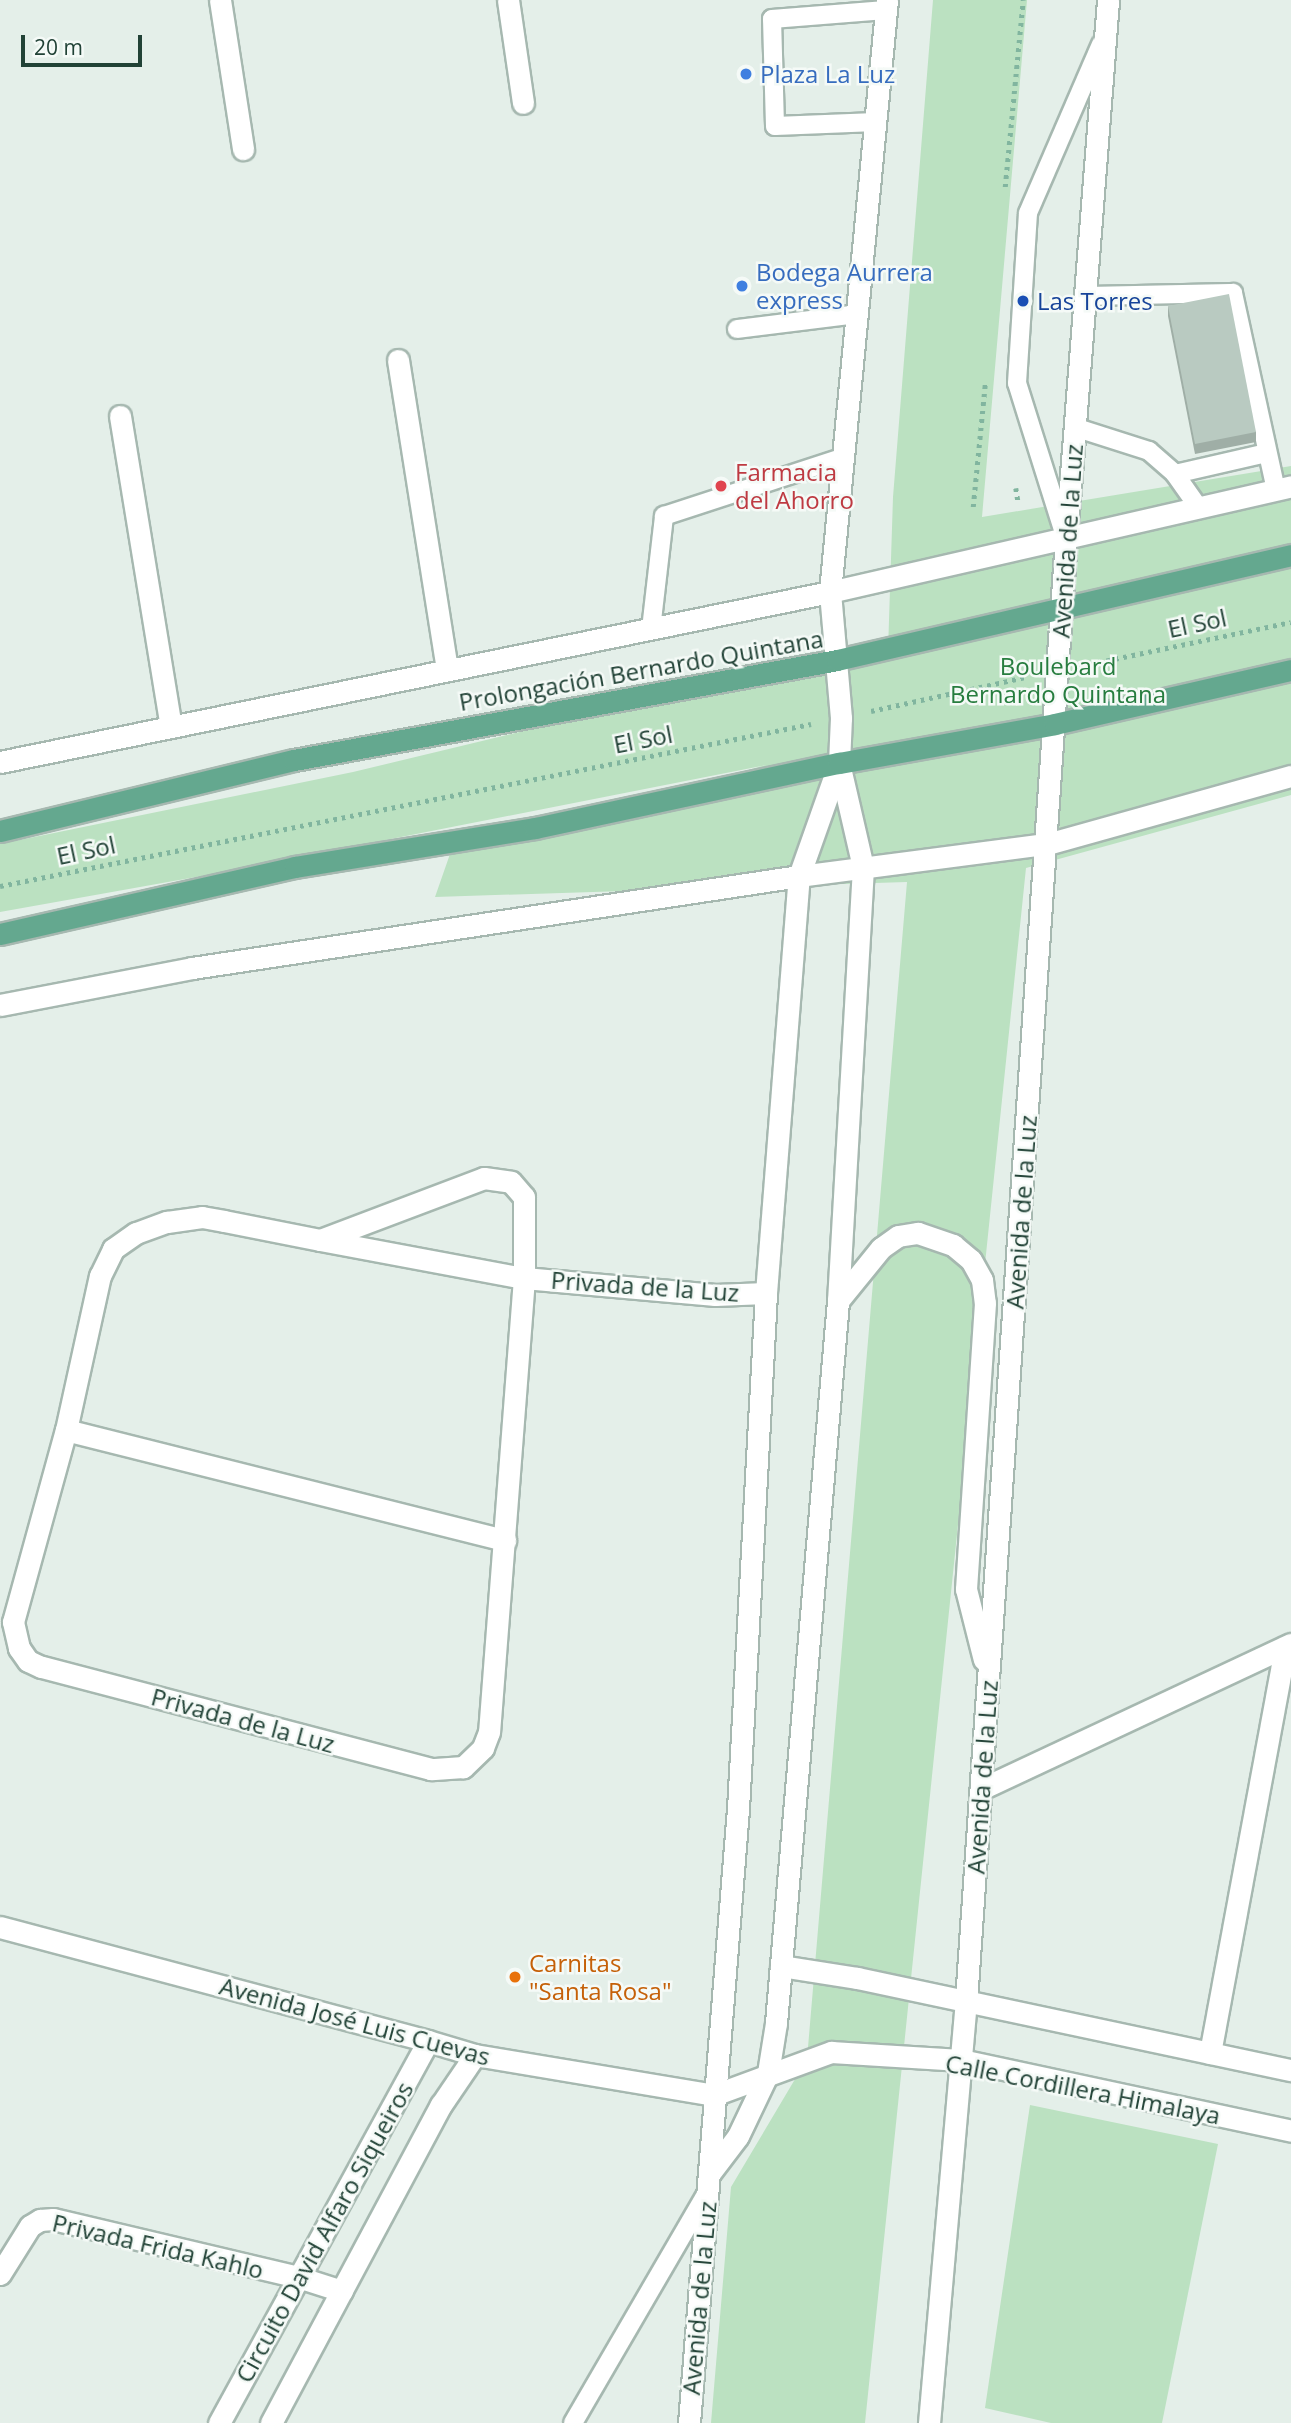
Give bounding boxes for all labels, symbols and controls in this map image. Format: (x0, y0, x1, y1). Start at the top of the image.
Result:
scale bar (24, 21, 145, 65)
text: 20 m (34, 33, 83, 61)
place label: Plaza La Luz (760, 60, 895, 88)
marker: Plaza La Luz (738, 66, 754, 82)
place label: Bodega Aurrera express (756, 258, 933, 314)
marker: Bodega Aurrera express (734, 278, 750, 294)
place label: Las Torres (1037, 287, 1153, 315)
marker: Las Torres (1015, 293, 1031, 309)
street label: Avenida de la Luz (1046, 443, 1088, 639)
place label: Farmacia del Ahorro (735, 458, 854, 514)
marker: Farmacia del Ahorro (713, 478, 729, 494)
street label: El Sol (1165, 603, 1229, 643)
street label: Prolongación Bernardo Quintana (457, 624, 825, 716)
park label: Boulebard Bernardo Quintana (950, 652, 1166, 708)
street label: El Sol (611, 719, 675, 759)
street label: El Sol (54, 830, 118, 870)
street label: Avenida de la Luz (1000, 1114, 1042, 1310)
street label: Privada de la Luz (550, 1265, 740, 1307)
street label: Avenida de la Luz (961, 1679, 1003, 1875)
street label: Privada de la Luz (148, 1682, 338, 1758)
place label: Carnitas "Santa Rosa" (529, 1949, 671, 2005)
marker: Carnitas "Santa Rosa" (507, 1969, 523, 1985)
street label: Avenida José Luis Cuevas (217, 1971, 493, 2071)
street label: Calle Cordillera Himalaya (943, 2048, 1223, 2130)
street label: Circuito David Alfaro Siqueiros (229, 2077, 419, 2387)
street label: Avenida de la Luz (676, 2200, 722, 2396)
street label: Privada Frida Kahlo (50, 2208, 266, 2284)

